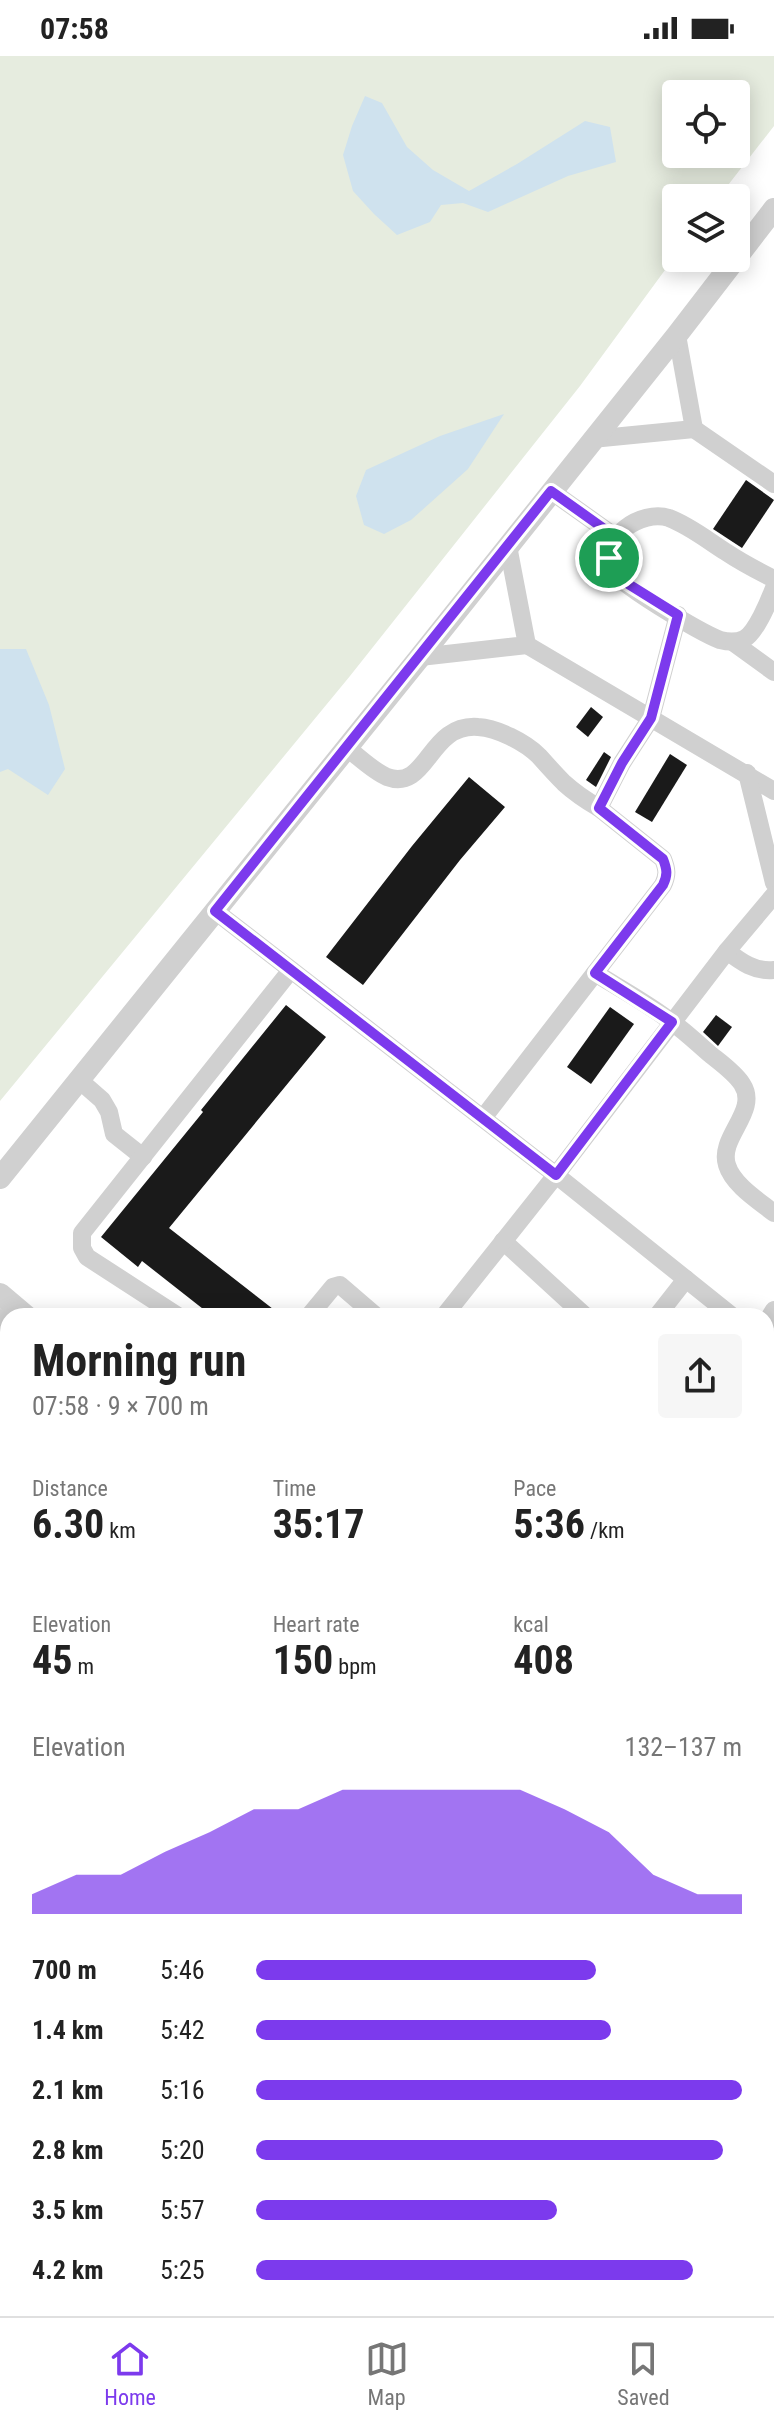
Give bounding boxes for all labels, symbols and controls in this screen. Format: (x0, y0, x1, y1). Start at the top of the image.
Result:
text: 07:58 (40, 11, 109, 46)
map controls (662, 80, 750, 272)
button: locate (662, 80, 750, 168)
button: layers (662, 184, 750, 272)
pin (575, 524, 643, 592)
icon: arrive (587, 536, 631, 580)
button: share (658, 1334, 742, 1418)
text: Morning run (32, 1335, 246, 1387)
text: 07:58 · 9 × 700 m (32, 1391, 209, 1421)
text: Distance (32, 1476, 108, 1501)
text: Time (273, 1476, 316, 1501)
text: Pace (513, 1476, 556, 1501)
text: 6.30 (32, 1501, 104, 1548)
text: 35:17 (273, 1501, 364, 1548)
text: 5:36 (513, 1501, 585, 1548)
text: km (104, 1518, 136, 1543)
text: /km (585, 1518, 625, 1543)
text: Elevation (32, 1612, 111, 1637)
text: Heart rate (273, 1612, 360, 1637)
text: kcal (513, 1612, 549, 1637)
text: 45 (32, 1637, 72, 1684)
text: 150 (273, 1637, 333, 1684)
text: 408 (513, 1637, 574, 1684)
text: m (72, 1654, 94, 1679)
text: bpm (333, 1654, 377, 1679)
text: Elevation (32, 1732, 126, 1762)
text: 132–137 m (625, 1732, 742, 1762)
text: 700 m (32, 1955, 97, 1985)
text: 5:46 (160, 1955, 205, 1985)
text: 1.4 km (32, 2015, 104, 2045)
text: 5:42 (160, 2015, 205, 2045)
text: 2.1 km (32, 2075, 104, 2105)
text: 5:16 (160, 2075, 205, 2105)
text: 2.8 km (32, 2135, 104, 2165)
text: 5:20 (160, 2135, 205, 2165)
text: 3.5 km (32, 2195, 104, 2225)
text: 5:57 (160, 2195, 205, 2225)
text: 4.2 km (32, 2255, 104, 2285)
text: 5:25 (160, 2255, 205, 2285)
tab: Home (104, 2337, 156, 2410)
tab: Map (365, 2337, 409, 2410)
tab: Saved (617, 2337, 670, 2410)

